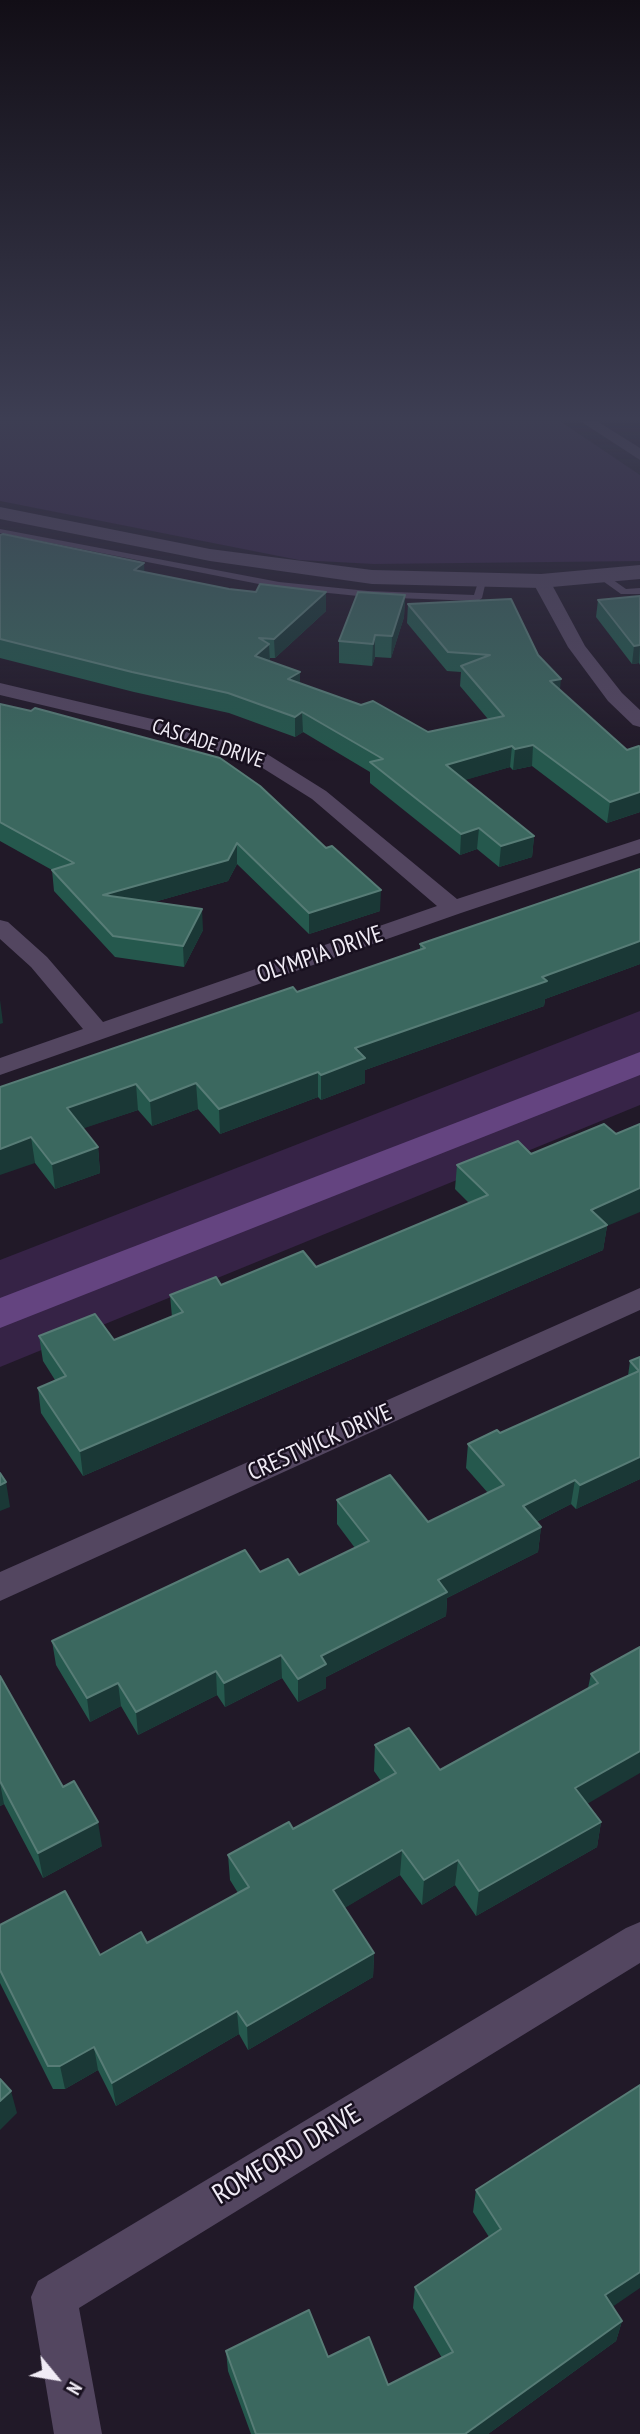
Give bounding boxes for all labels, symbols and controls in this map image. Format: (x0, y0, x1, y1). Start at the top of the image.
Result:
street label: CASCADE DRIVE (149, 714, 267, 774)
street label: OLYMPIA DRIVE (253, 920, 387, 990)
street label: CRESTWICK DRIVE (244, 1398, 396, 1488)
street label: ROMFORD DRIVE (207, 2098, 367, 2212)
north arrow (21, 2343, 91, 2413)
text: N (61, 2378, 87, 2399)

